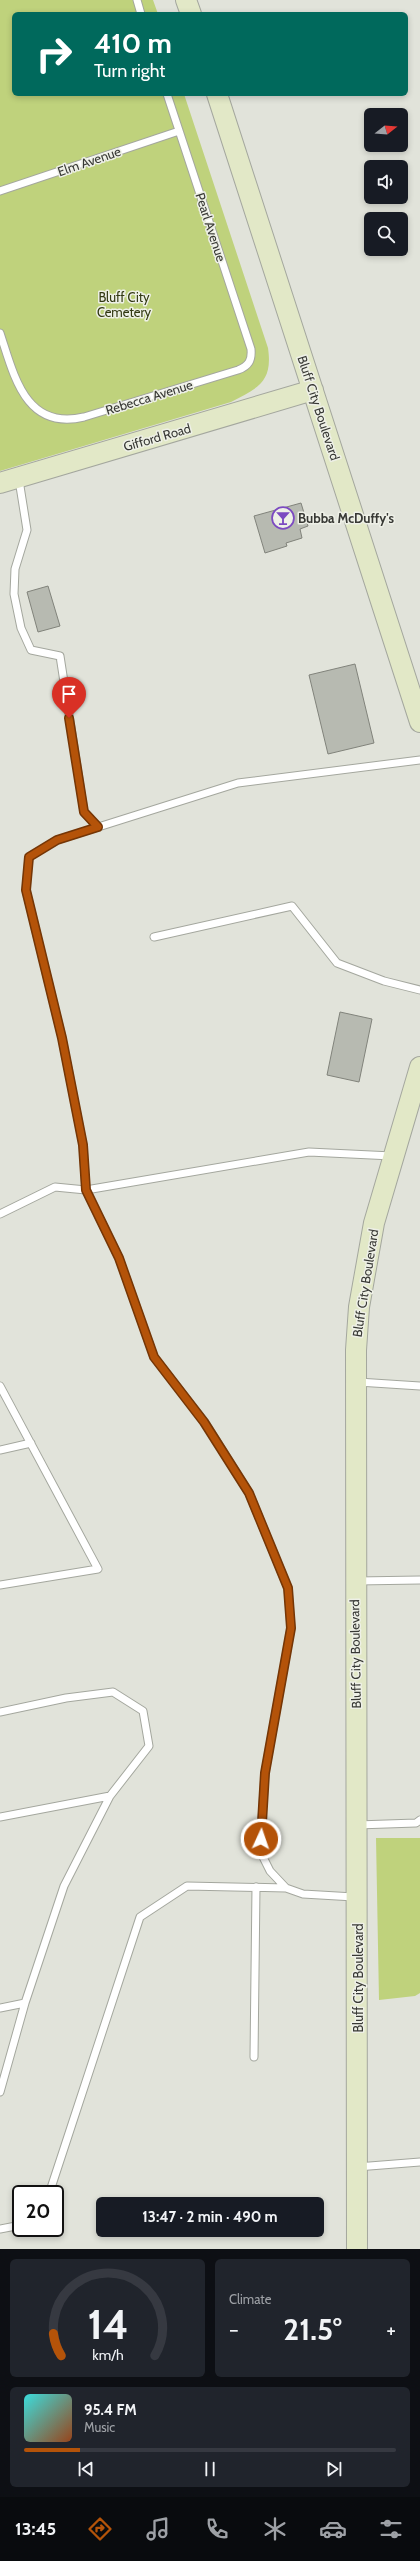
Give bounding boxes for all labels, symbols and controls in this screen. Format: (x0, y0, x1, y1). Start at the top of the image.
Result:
text: 410 m (94, 26, 172, 60)
icon: right (28, 28, 80, 80)
text: Turn right (94, 60, 165, 82)
north arrow (364, 108, 408, 152)
map controls (364, 108, 408, 256)
street label: Elm Avenue (55, 143, 123, 179)
button: sound (364, 160, 408, 204)
street label: Pearl Avenue (192, 191, 230, 264)
button: search (364, 212, 408, 256)
park label: Bluff City Cemetery (97, 289, 152, 320)
street label: Bluff City Boulevard (295, 354, 343, 462)
street label: Rebecca Avenue (104, 376, 195, 418)
street label: Gifford Road (121, 420, 193, 454)
bar icon: Bubba McDuffy's (270, 505, 296, 531)
place label: Bubba McDuffy's (298, 510, 394, 526)
pin (52, 677, 86, 718)
icon: arrive (58, 683, 80, 705)
street label: Bluff City Boulevard (349, 1228, 381, 1338)
street label: Bluff City Boulevard (346, 1599, 364, 1709)
position arrow (240, 1818, 282, 1860)
street label: Bluff City Boulevard (350, 1923, 366, 2033)
speed limit sign: 20 (12, 2185, 64, 2237)
text: 13:47 · 2 min · 490 m (142, 2208, 278, 2226)
text: Climate (229, 2291, 271, 2307)
text: 14 (87, 2299, 128, 2349)
text: 21.5° (283, 2311, 342, 2348)
text: − (229, 2316, 239, 2343)
text: + (386, 2316, 396, 2343)
text: km/h (92, 2346, 123, 2364)
text: 95.4 FM (84, 2401, 137, 2419)
text: Music (84, 2419, 115, 2435)
icon: previous (75, 2458, 97, 2480)
icon: pause (199, 2458, 221, 2480)
icon: next (323, 2458, 345, 2480)
icon: directions (86, 2515, 114, 2543)
icon: music (144, 2515, 172, 2543)
icon: phone (203, 2515, 231, 2543)
icon: climate (261, 2515, 289, 2543)
icon: car (319, 2515, 347, 2543)
icon: filters (377, 2515, 405, 2543)
text: 13:45 (15, 2518, 56, 2540)

